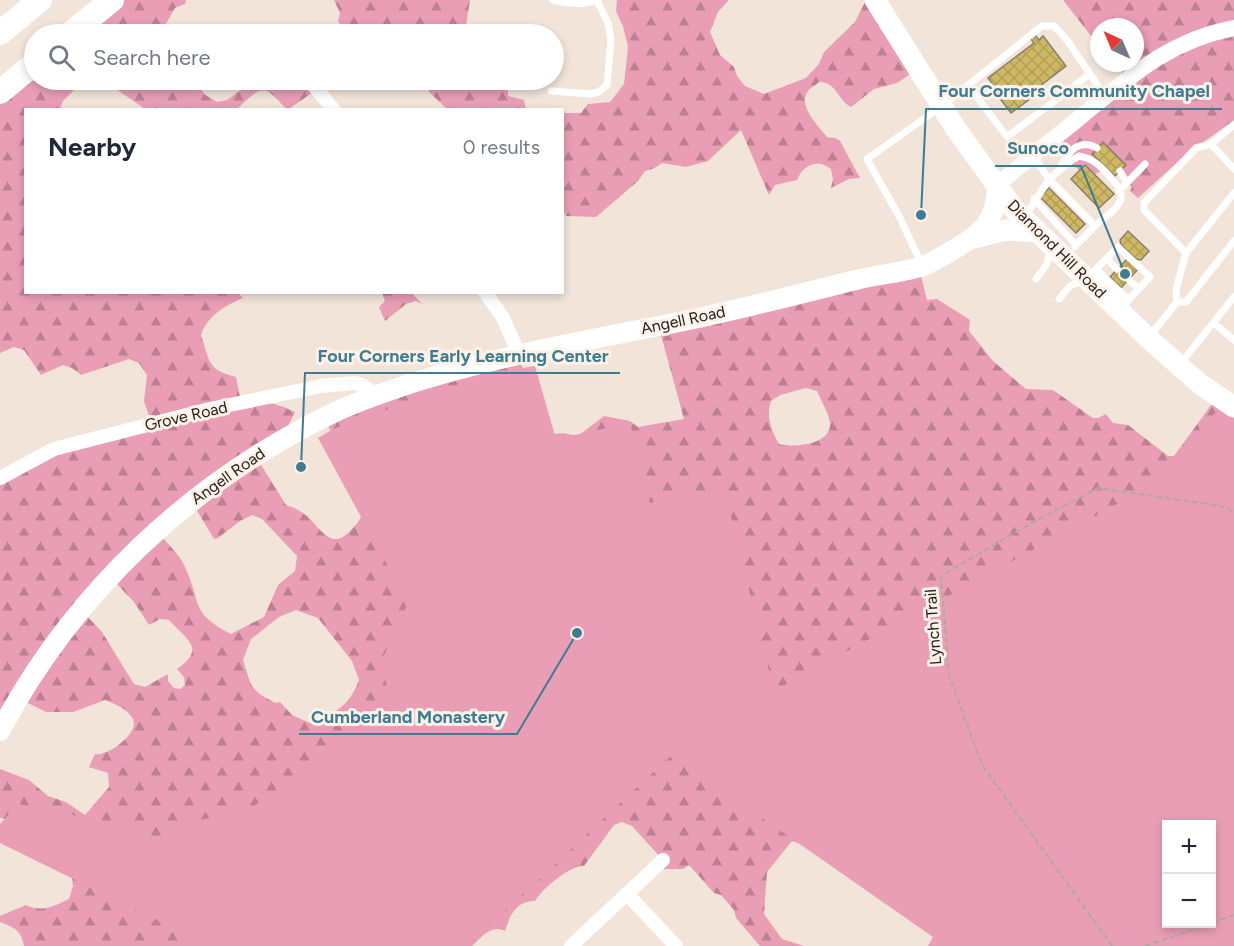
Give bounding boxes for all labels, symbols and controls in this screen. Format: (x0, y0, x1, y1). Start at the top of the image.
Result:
north arrow (1090, 18, 1144, 72)
search box (24, 24, 564, 90)
icon: search (45, 41, 78, 74)
text: Search here (93, 44, 211, 71)
callout: Four Corners Community Chapel (926, 73, 1222, 109)
text: Four Corners Community Chapel (938, 80, 1210, 102)
callout: Sunoco (995, 130, 1081, 166)
text: Nearby (48, 131, 136, 163)
text: 0 results (463, 135, 540, 159)
text: Sunoco (1007, 137, 1069, 159)
street label: Diamond Hill Road (1004, 196, 1110, 302)
street label: Angell Road (639, 302, 727, 338)
callout: Four Corners Early Learning Center (305, 337, 620, 373)
text: Four Corners Early Learning Center (317, 345, 609, 367)
street label: Grove Road (143, 397, 229, 435)
street label: Angell Road (187, 444, 269, 508)
street label: Lynch Trail (921, 588, 945, 666)
callout: Cumberland Monastery (299, 698, 517, 734)
text: Cumberland Monastery (311, 706, 506, 728)
map controls (1162, 820, 1216, 928)
button: + (1162, 820, 1216, 874)
button: − (1162, 874, 1216, 928)

